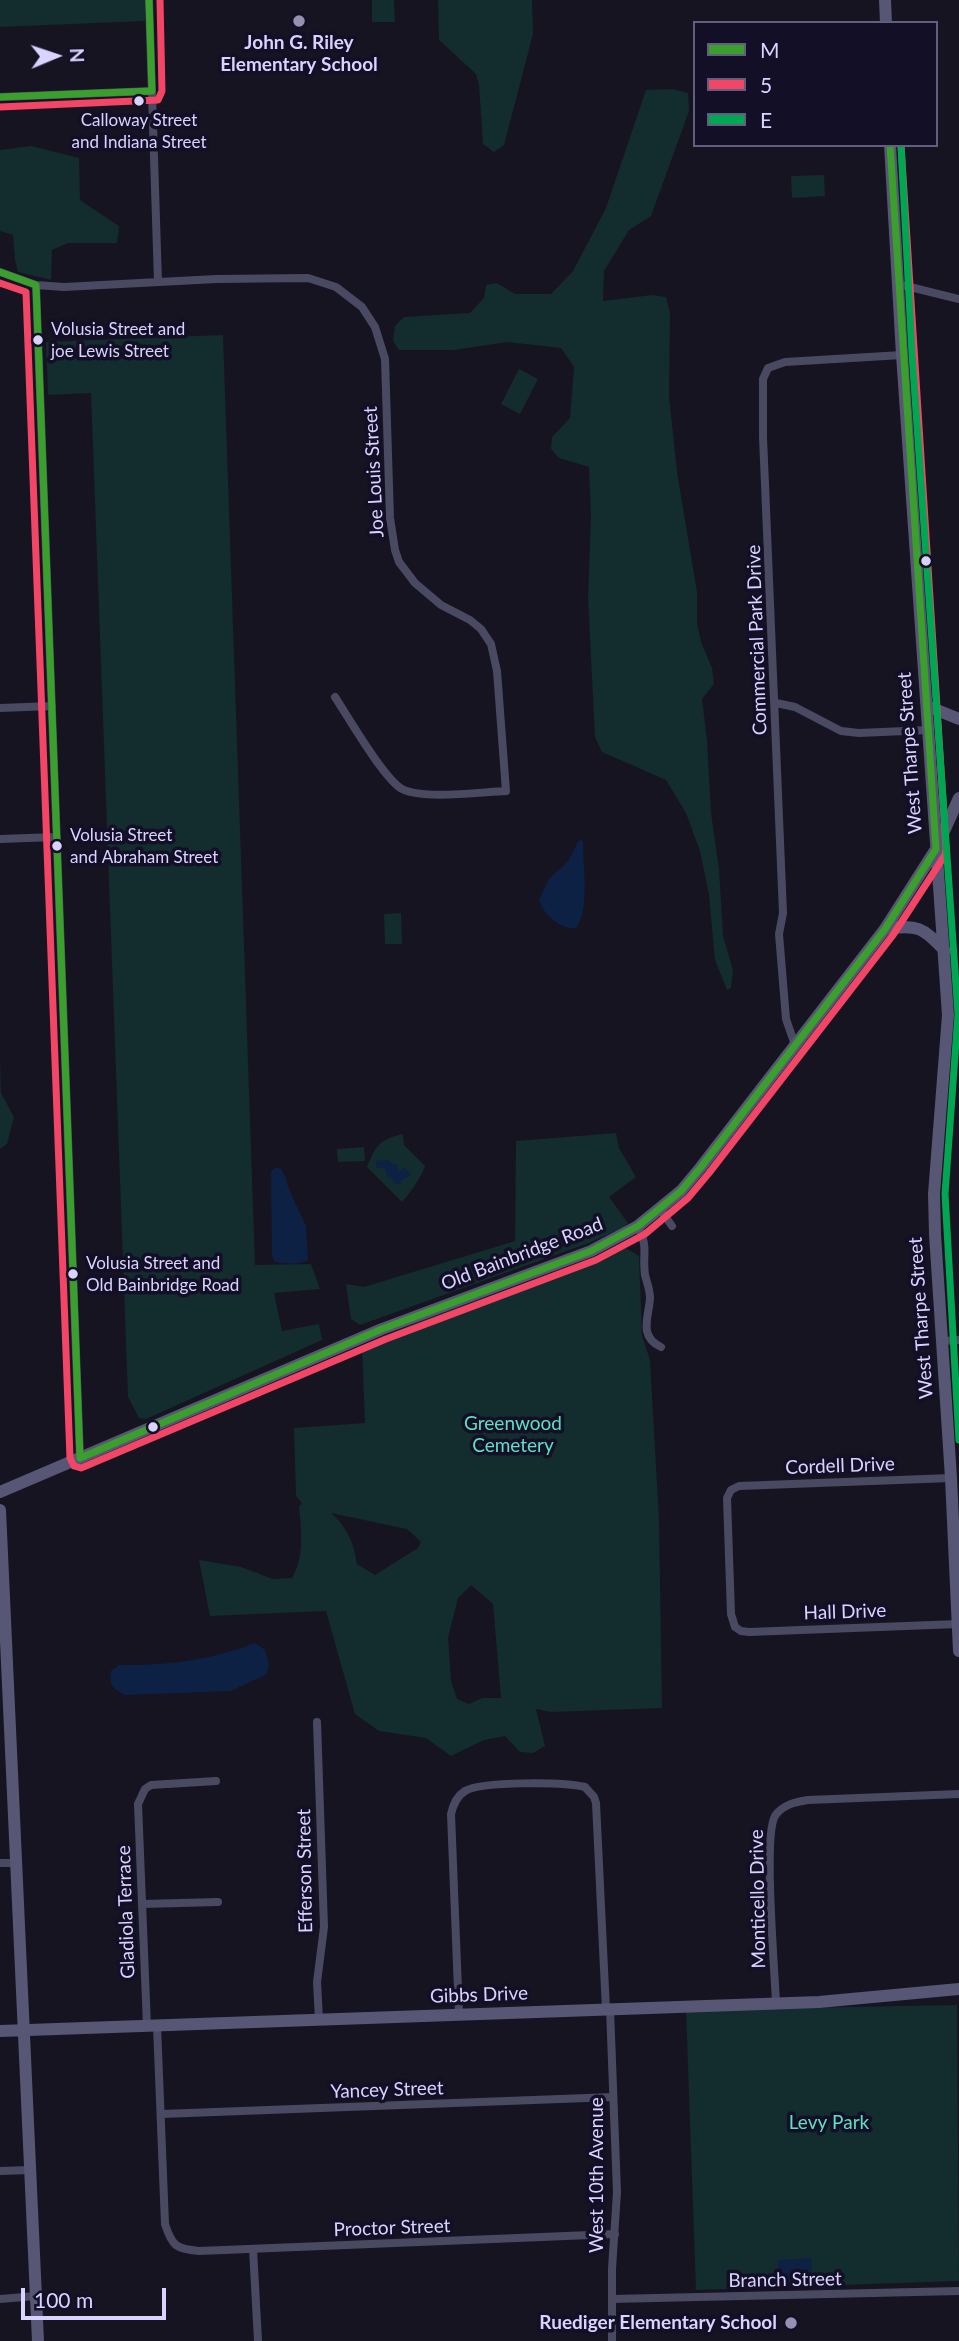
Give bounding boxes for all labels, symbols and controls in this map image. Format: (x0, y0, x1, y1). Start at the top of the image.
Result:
marker: John G. Riley Elementary School (291, 13, 307, 29)
north arrow (21, 21, 91, 91)
legend (693, 21, 938, 147)
place label: John G. Riley Elementary School (220, 32, 378, 76)
text: M (760, 37, 780, 62)
text: N (66, 48, 89, 63)
text: 5 (760, 72, 772, 97)
marker: Calloway Street and Indiana Street (132, 94, 146, 108)
text: E (760, 107, 772, 132)
place label: Calloway Street and Indiana Street (71, 111, 207, 151)
place label: Volusia Street and joe Lewis Street (51, 320, 185, 360)
marker: Volusia Street and joe Lewis Street (31, 333, 45, 347)
street label: Joe Louis Street (359, 406, 389, 538)
street label: Commercial Park Drive (742, 544, 772, 736)
unlabelled marker (919, 554, 933, 568)
street label: West Tharpe Street (893, 671, 927, 835)
place label: Volusia Street and Abraham Street (70, 826, 218, 866)
marker: Volusia Street and Abraham Street (50, 839, 64, 853)
street label: Old Bainbridge Road (438, 1213, 606, 1295)
street label: West Tharpe Street (904, 1236, 938, 1400)
place label: Volusia Street and Old Bainbridge Road (86, 1254, 239, 1294)
marker: Volusia Street and Old Bainbridge Road (66, 1267, 80, 1281)
park label: Greenwood Cemetery (464, 1413, 562, 1457)
unlabelled marker (146, 1420, 160, 1434)
street label: Cordell Drive (785, 1453, 895, 1479)
street label: Hall Drive (803, 1599, 887, 1625)
street label: Efferson Street (293, 1809, 317, 1933)
street label: Monticello Drive (745, 1829, 771, 1969)
street label: Gladiola Terrace (112, 1845, 140, 1979)
street label: Gibbs Drive (430, 1982, 528, 2008)
street label: Yancey Street (330, 2077, 444, 2103)
street label: West 10th Avenue (586, 2097, 608, 2253)
park label: Levy Park (789, 2112, 869, 2134)
street label: Proctor Street (333, 2215, 451, 2241)
street label: Branch Street (728, 2268, 842, 2292)
scale bar (24, 2274, 170, 2318)
text: 100 m (34, 2287, 93, 2312)
place label: Ruediger Elementary School (539, 2312, 777, 2334)
marker: Ruediger Elementary School (783, 2315, 799, 2331)

